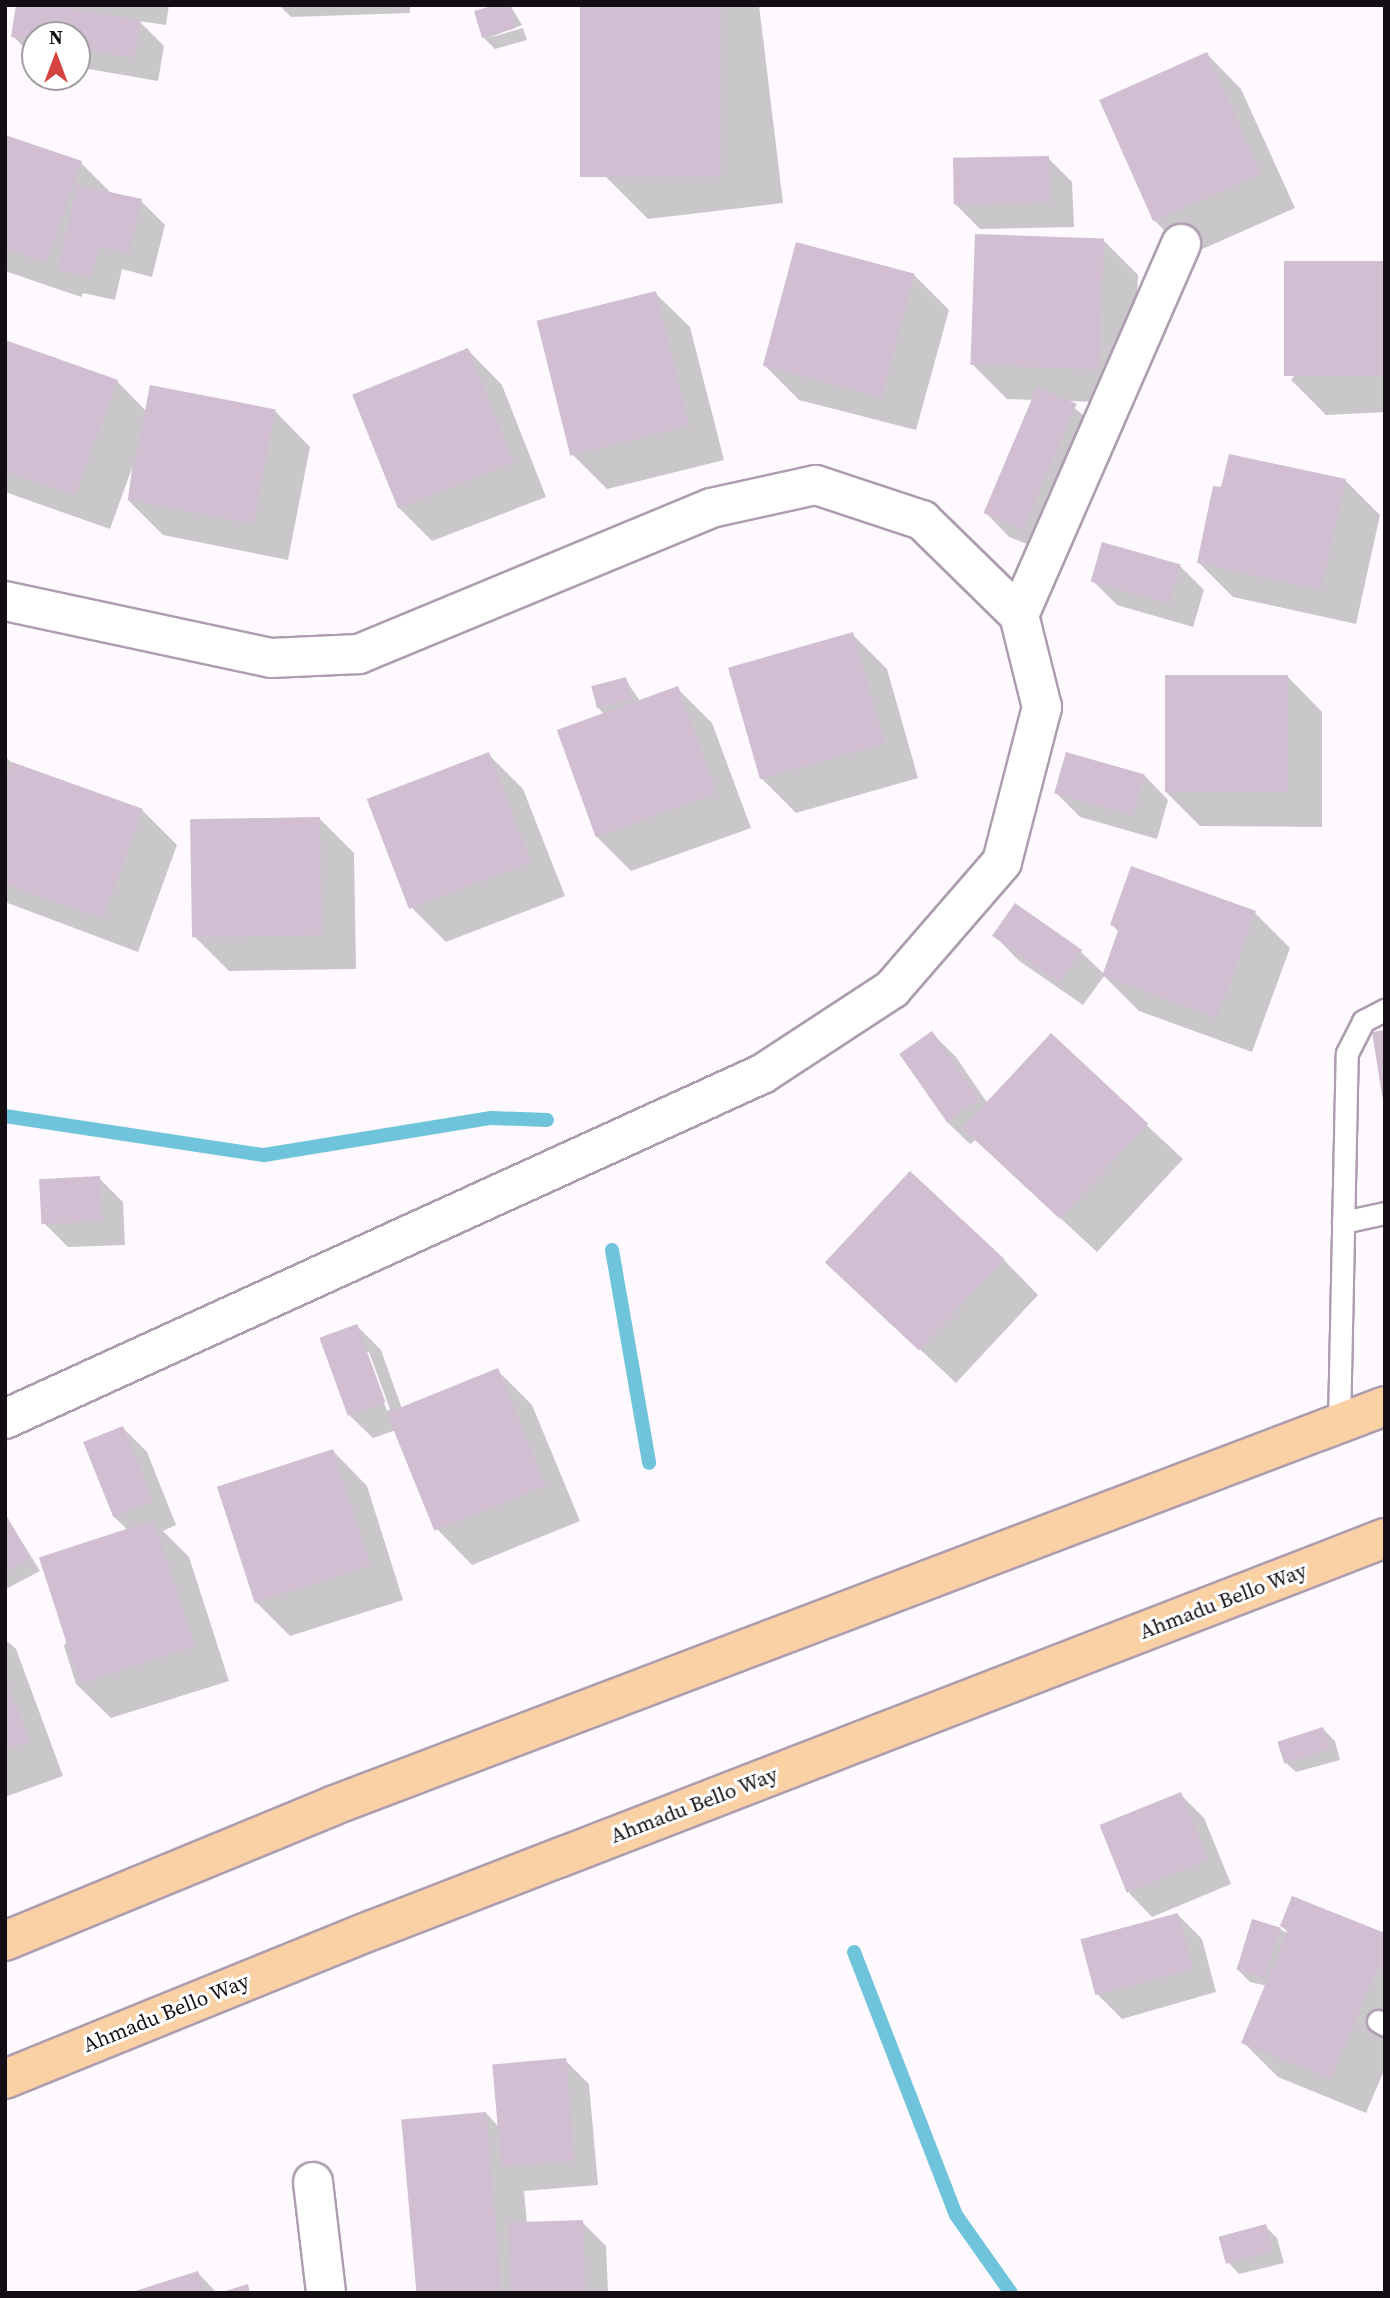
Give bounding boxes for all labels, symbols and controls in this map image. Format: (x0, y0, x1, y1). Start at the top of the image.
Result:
north arrow (21, 21, 91, 91)
text: N (49, 24, 63, 50)
street label: Ahmadu Bello Way (1136, 1557, 1310, 1645)
street label: Ahmadu Bello Way (607, 1761, 781, 1849)
street label: Ahmadu Bello Way (79, 1968, 253, 2058)

